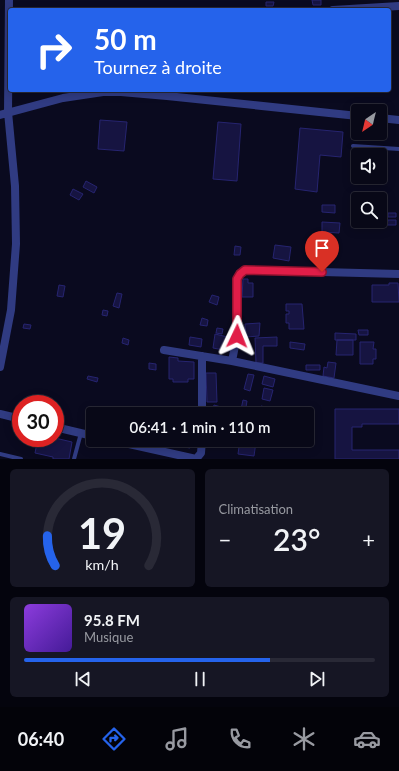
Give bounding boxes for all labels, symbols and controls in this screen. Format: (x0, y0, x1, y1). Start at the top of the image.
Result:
text: 50 m (94, 22, 157, 56)
icon: right (28, 24, 80, 76)
text: Tournez à droite (94, 56, 222, 78)
north arrow (351, 104, 387, 140)
map controls (351, 104, 387, 228)
button: sound (351, 148, 387, 184)
button: search (351, 192, 387, 228)
pin (305, 231, 339, 272)
icon: arrive (311, 237, 333, 259)
position arrow (216, 315, 258, 357)
speed limit sign: 30 (12, 395, 64, 447)
text: 06:41 · 1 min · 110 m (130, 418, 270, 436)
text: Climatisation (219, 501, 293, 517)
text: 19 (78, 508, 126, 558)
text: 23° (273, 521, 320, 557)
text: − (219, 526, 231, 553)
text: + (362, 526, 375, 553)
text: km/h (86, 556, 119, 573)
text: 95.8 FM (84, 611, 140, 629)
text: Musique (84, 629, 133, 645)
icon: previous (72, 668, 94, 690)
icon: pause (189, 668, 211, 690)
icon: next (306, 668, 328, 690)
icon: directions (100, 725, 128, 753)
icon: music (163, 725, 191, 753)
icon: phone (226, 725, 254, 753)
icon: climate (290, 725, 318, 753)
icon: car (353, 725, 381, 753)
text: 06:40 (18, 728, 64, 750)

